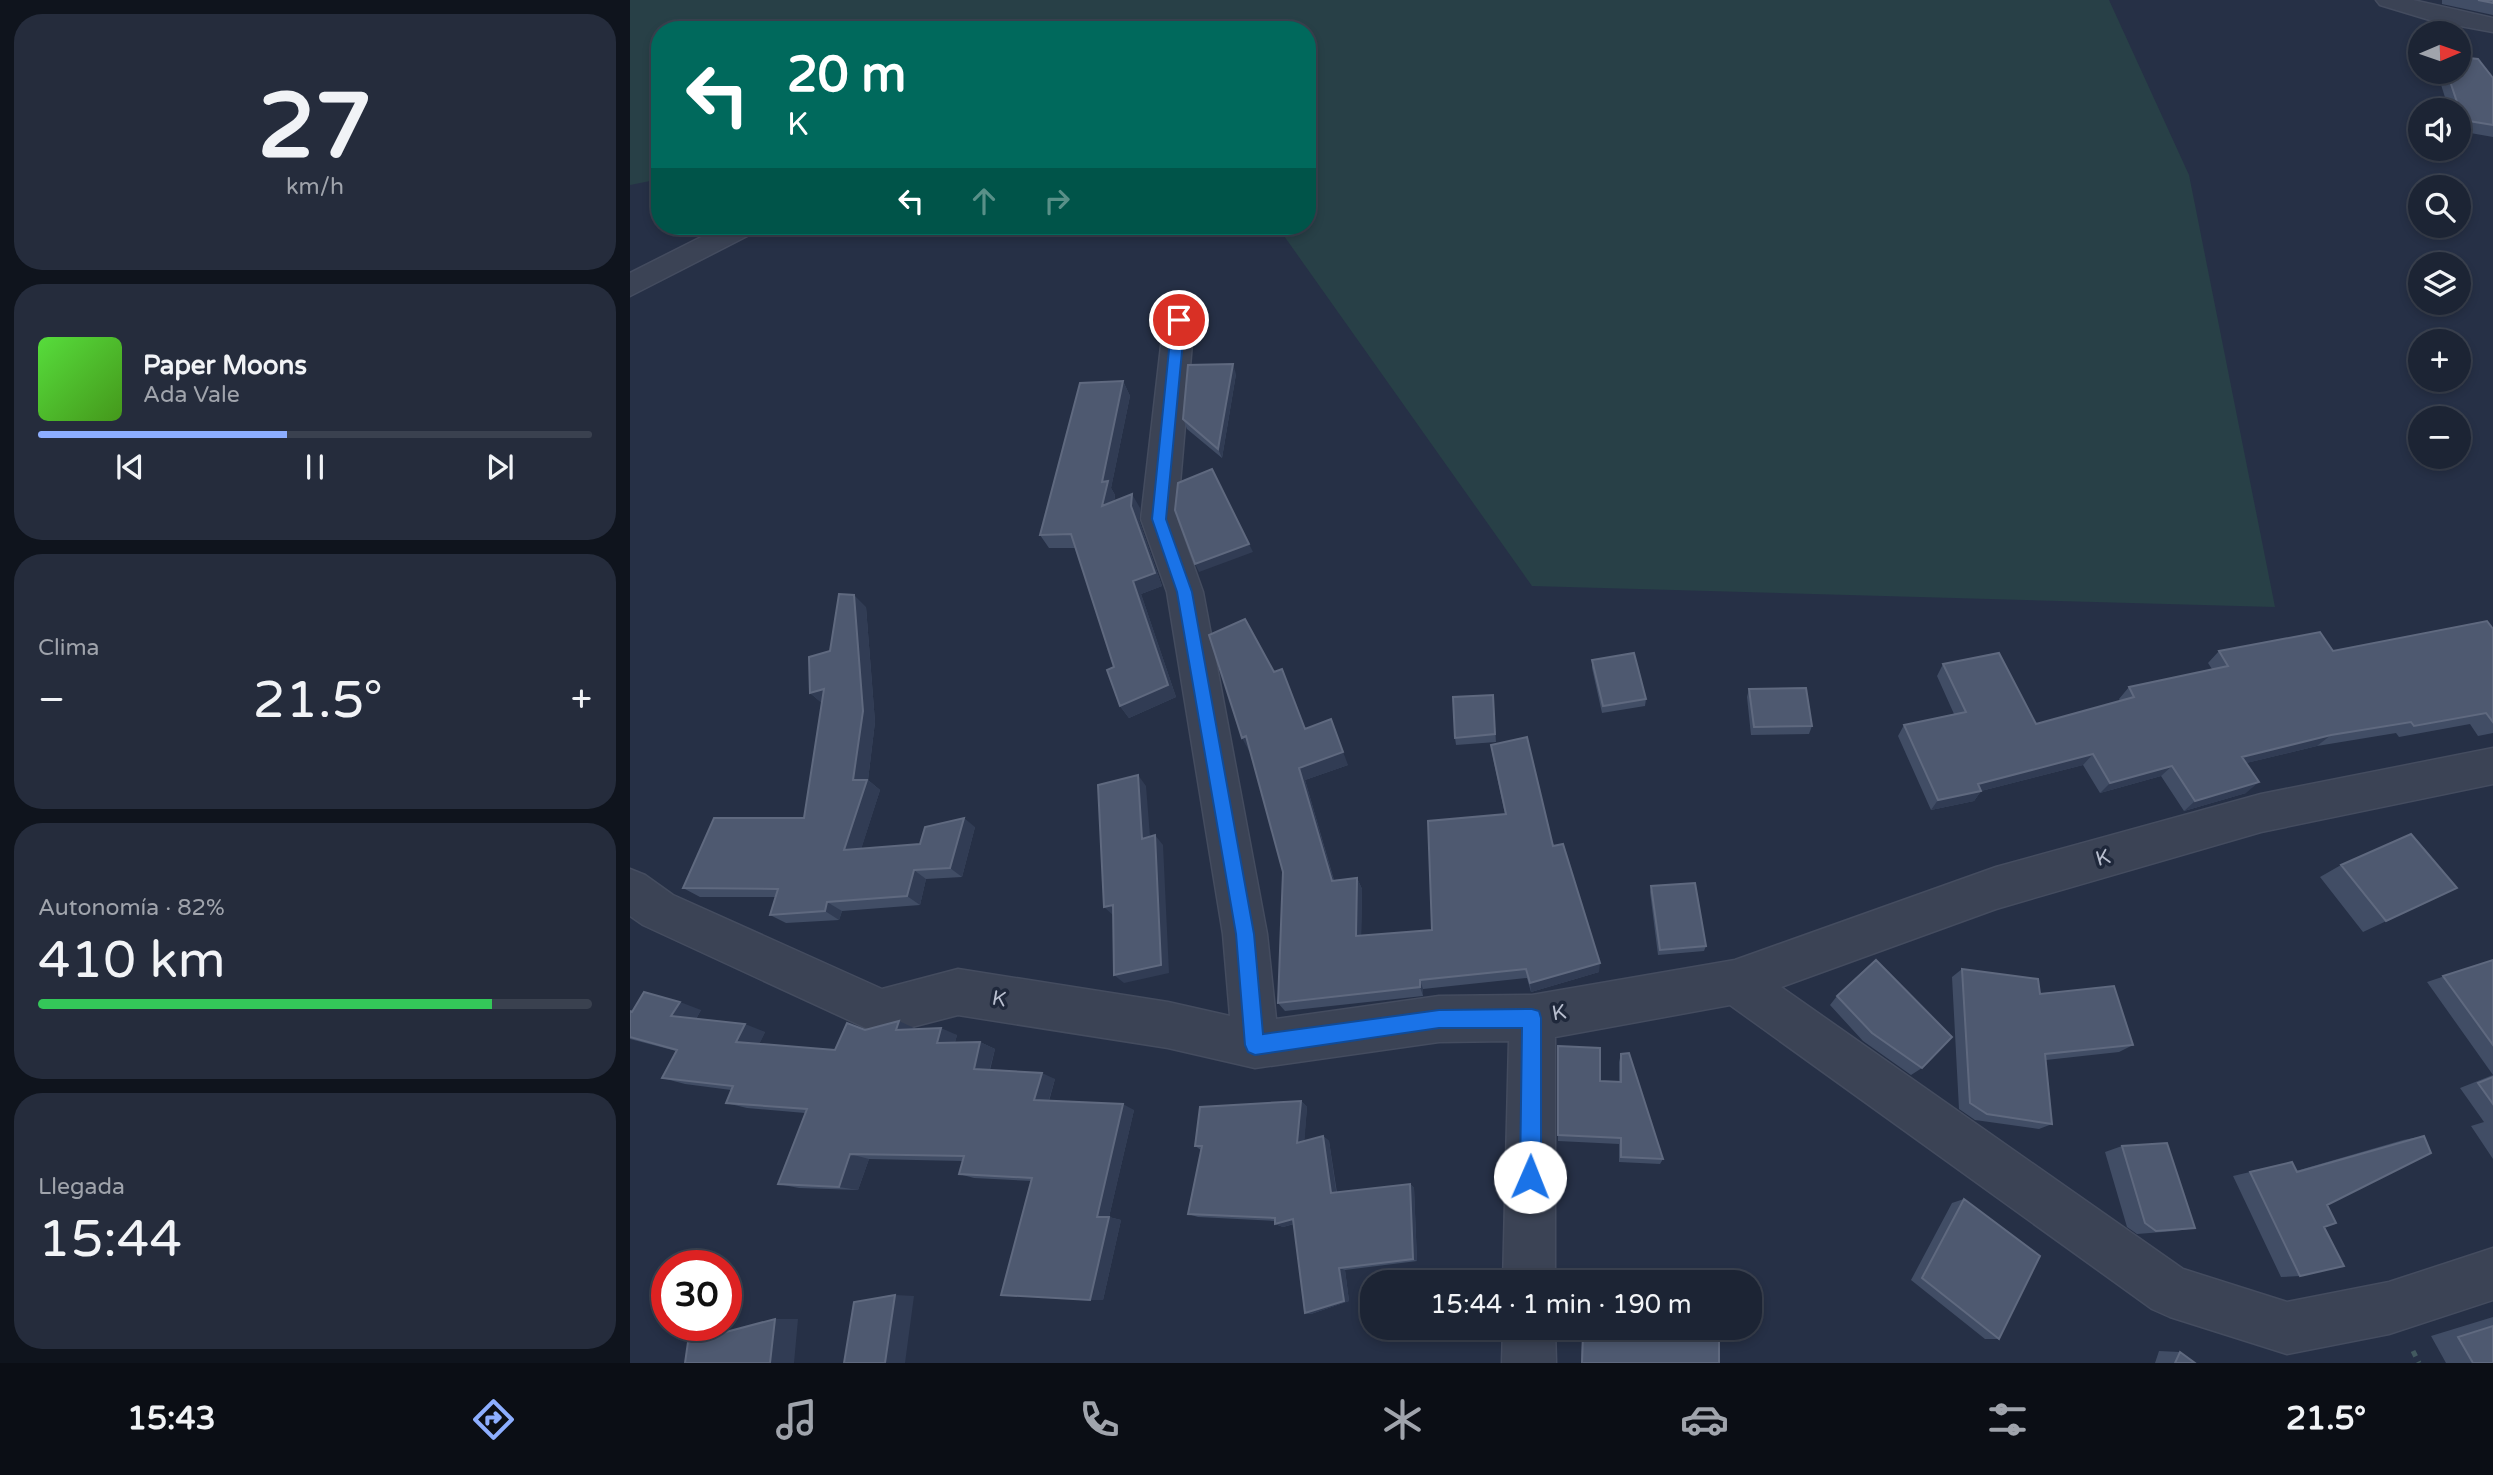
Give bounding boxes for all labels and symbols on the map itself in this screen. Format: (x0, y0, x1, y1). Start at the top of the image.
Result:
north arrow (2408, 21, 2471, 84)
pin (1149, 290, 1209, 350)
street label: K (2093, 844, 2113, 872)
street label: K (990, 985, 1008, 1013)
street label: K (1550, 999, 1568, 1027)
position arrow (1493, 1140, 1567, 1214)
speed limit sign: 30 (651, 1250, 742, 1341)

